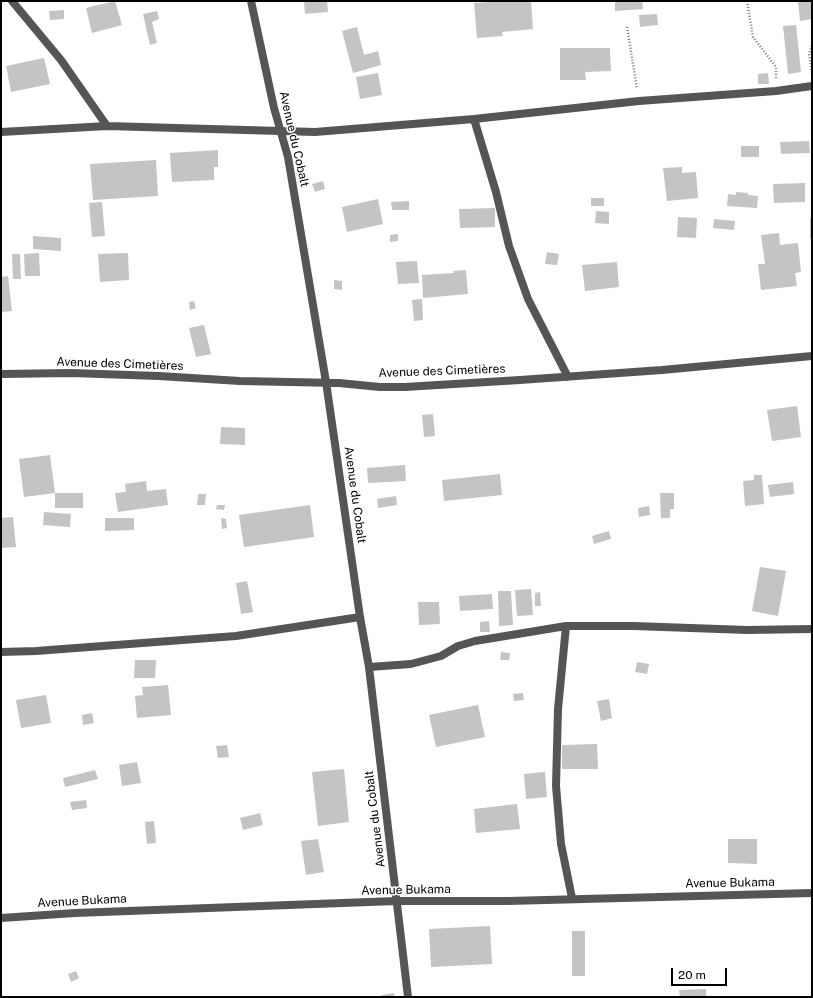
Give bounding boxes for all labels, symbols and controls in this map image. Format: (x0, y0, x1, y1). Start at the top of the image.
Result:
street label: Avenue du Cobalt (276, 90, 312, 188)
street label: Avenue des Cimetières (56, 355, 184, 373)
street label: Avenue des Cimetières (378, 362, 506, 380)
street label: Avenue du Cobalt (341, 446, 369, 544)
street label: Avenue du Cobalt (362, 770, 388, 868)
street label: Avenue Bukama (685, 875, 775, 891)
street label: Avenue Bukama (361, 882, 451, 898)
street label: Avenue Bukama (37, 891, 127, 911)
scale bar (673, 960, 729, 986)
text: 20 m (678, 968, 706, 982)

